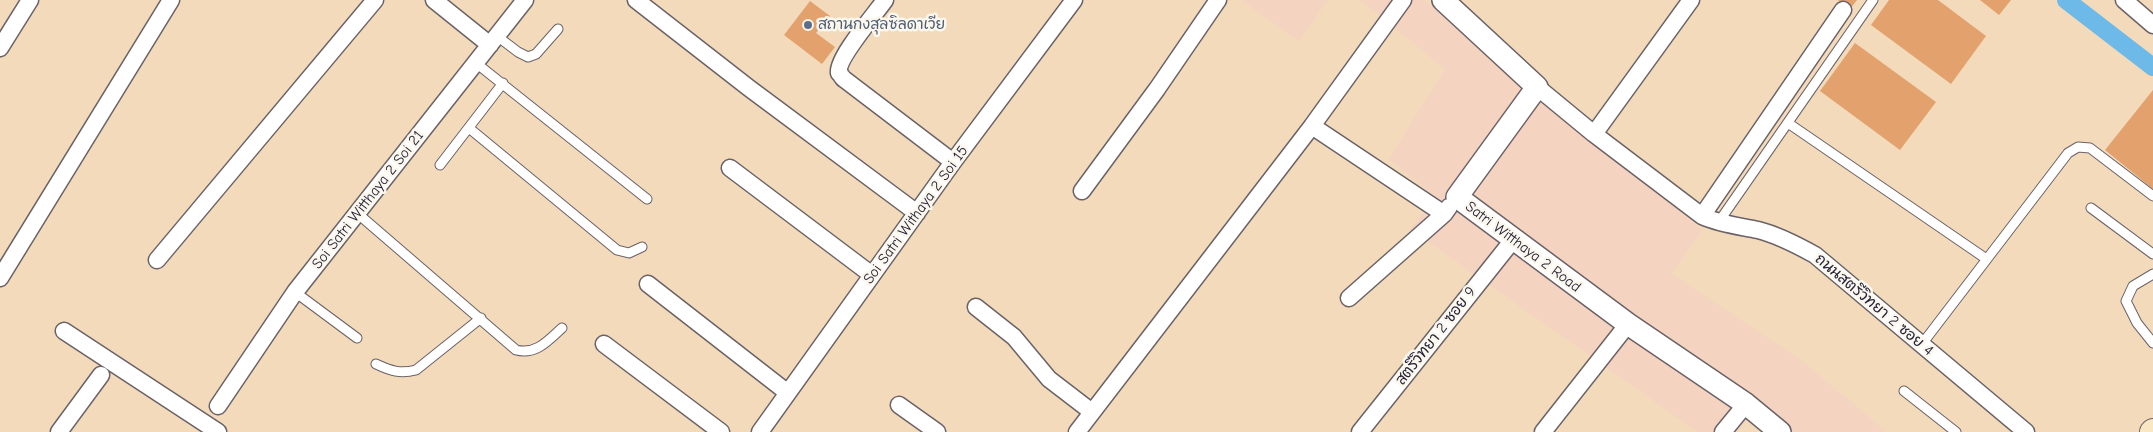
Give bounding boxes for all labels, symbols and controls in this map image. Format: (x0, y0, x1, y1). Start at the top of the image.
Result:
place label: สถานกงสุลซิลดาเวีย (818, 16, 945, 34)
marker: สถานกงสุลซิลดาเวีย (802, 19, 814, 31)
street label: Soi Satri Witthaya 2 Soi 21 (308, 127, 428, 273)
street label: Soi Satri Withaya 2 Soi 15 (860, 142, 972, 288)
street label: Satri Witthaya 2 Road (1462, 198, 1584, 296)
street label: ถนนสตรีวิทยา 2 ซอย 4 (1811, 250, 1937, 360)
street label: สตรีวิทยา 2 ซอย 9 (1392, 283, 1480, 389)

